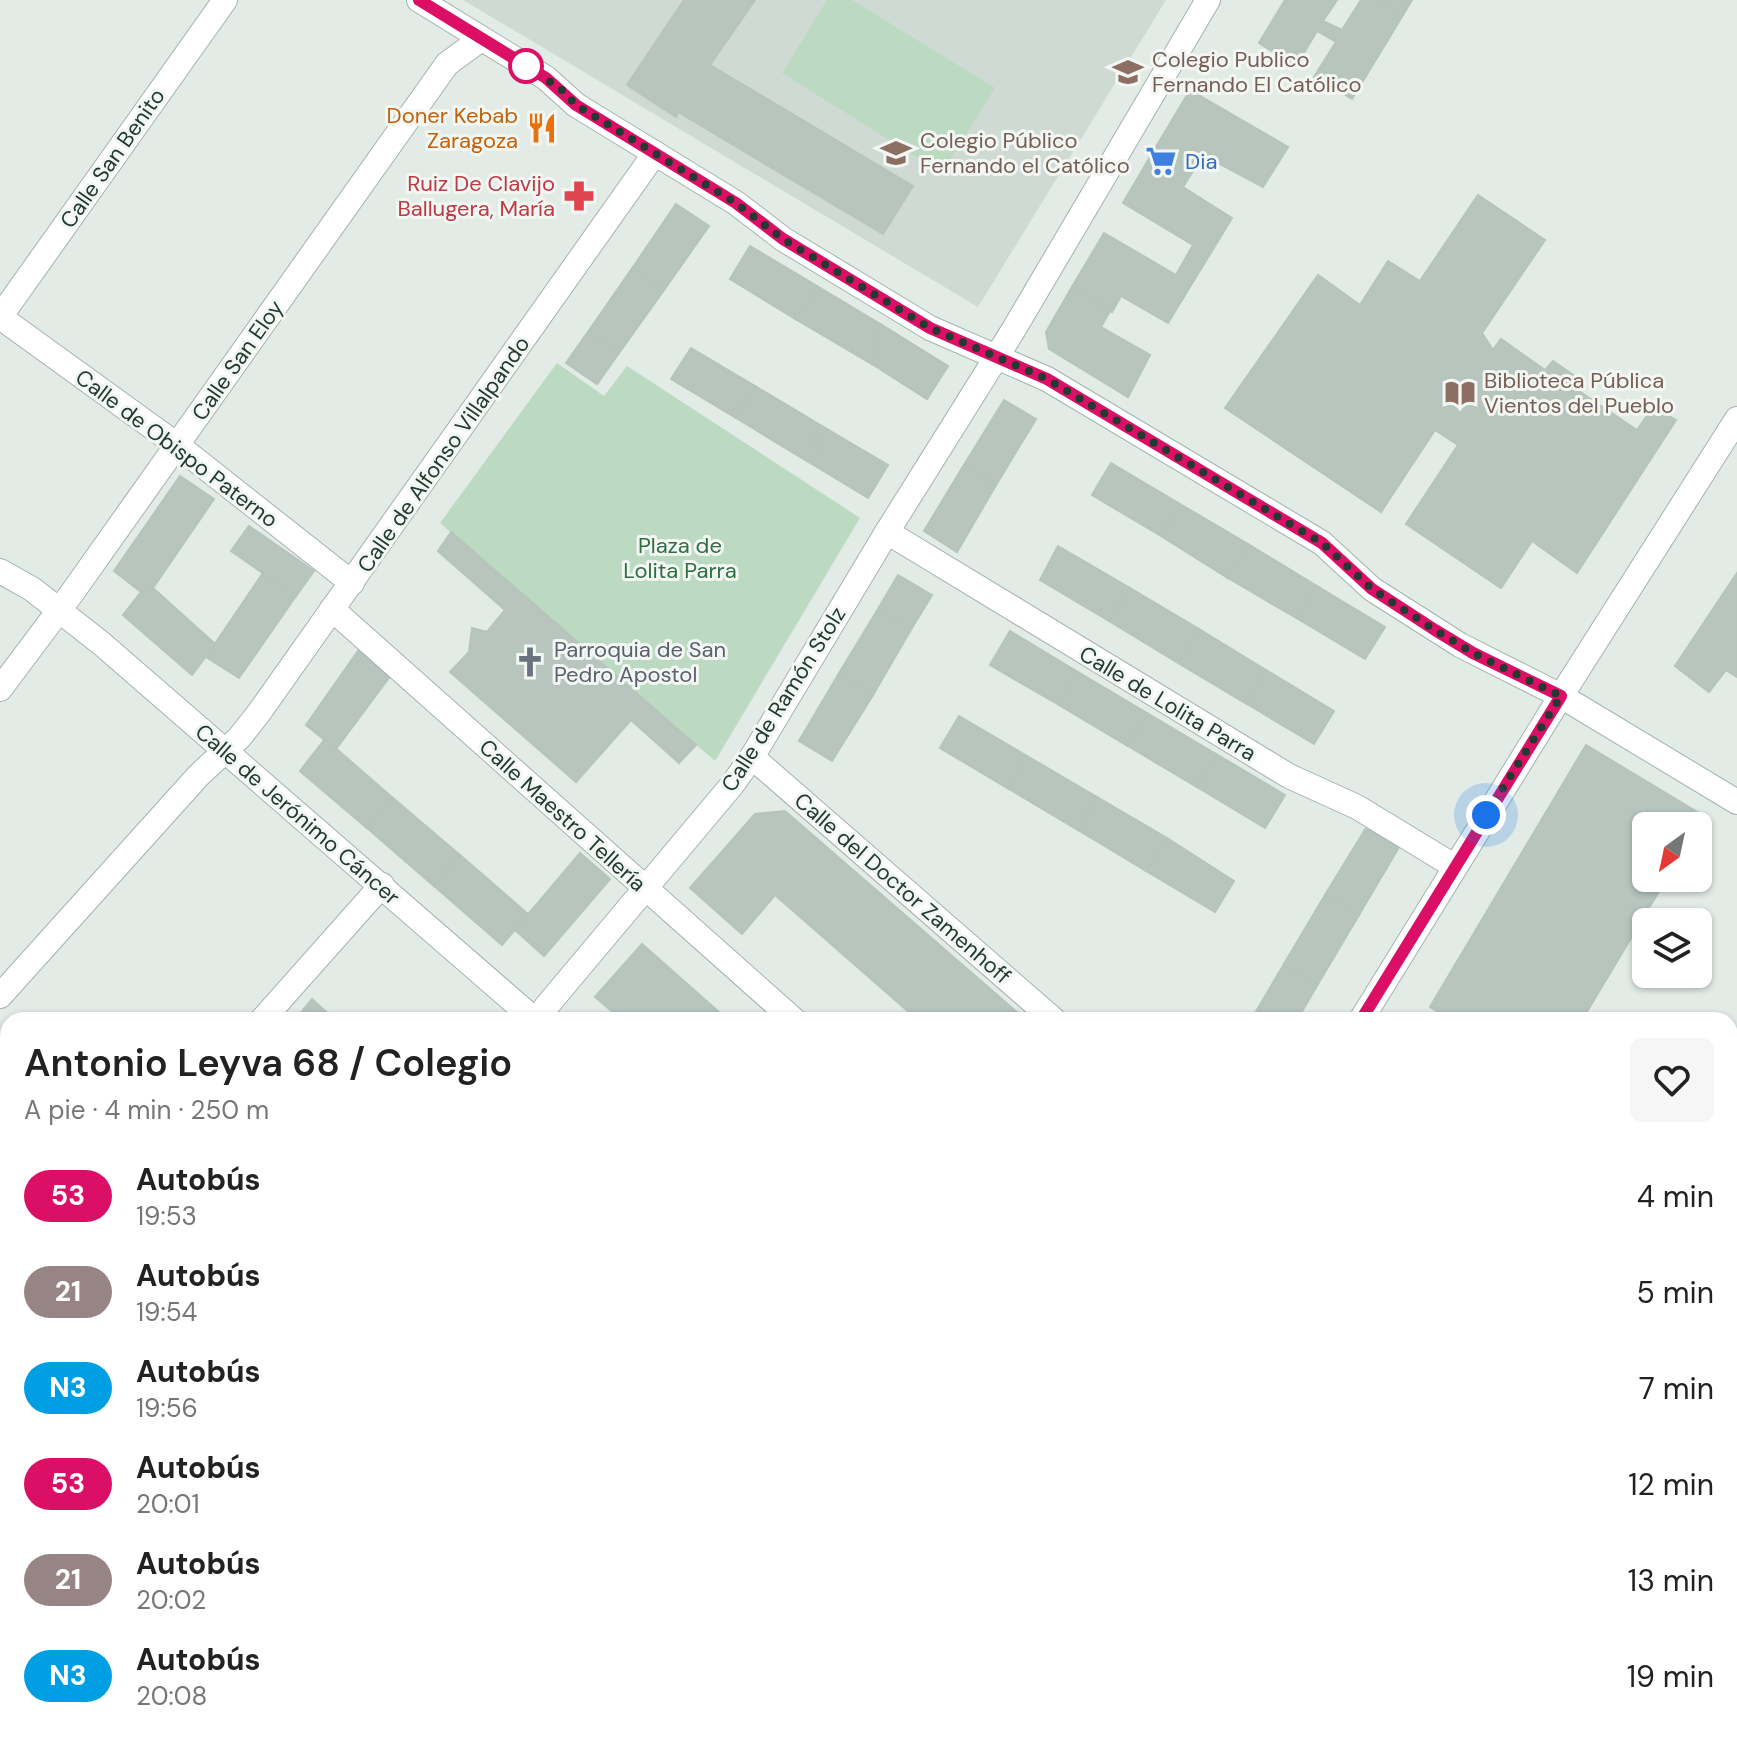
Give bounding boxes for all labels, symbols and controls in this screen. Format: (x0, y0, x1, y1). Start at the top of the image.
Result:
place label: Colegio Publico Fernando El Católico (1152, 45, 1362, 99)
unlabelled marker (509, 49, 543, 83)
school or university icon: Colegio Publico Fernando El Católico (1111, 55, 1145, 89)
street label: Calle San Benito (53, 83, 171, 234)
place label: Doner Kebab Zaragoza (387, 101, 518, 155)
restaurant icon: Doner Kebab Zaragoza (525, 111, 559, 145)
place label: Colegio Público Fernando el Católico (920, 126, 1130, 180)
school or university icon: Colegio Público Fernando el Católico (879, 136, 913, 170)
supermarket icon: Dia (1144, 144, 1178, 178)
place label: Dia (1185, 147, 1217, 176)
place label: Ruiz De Clavijo Ballugera, María (398, 169, 555, 223)
pharmacy icon: Ruiz De Clavijo Ballugera, María (562, 179, 596, 213)
street label: Calle San Eloy (185, 294, 290, 426)
street label: Calle de Alfonso Villalpando (351, 330, 536, 578)
street label: Calle de Obispo Paterno (70, 363, 284, 534)
place label: Biblioteca Pública Vientos del Pueblo (1484, 366, 1674, 420)
library icon: Biblioteca Pública Vientos del Pueblo (1443, 376, 1477, 410)
park label: Plaza de Lolita Parra (623, 531, 737, 585)
street label: Calle de Ramón Stolz (715, 601, 852, 797)
place label: Parroquia de San Pedro Apostol (554, 635, 726, 689)
street label: Calle de Lolita Parra (1074, 639, 1261, 768)
church icon: Parroquia de San Pedro Apostol (513, 645, 547, 679)
street label: Calle de Jerónimo Cáncer (189, 717, 406, 911)
street label: Calle Maestro Tellería (473, 733, 652, 898)
street label: Calle del Doctor Zamenhoff (788, 786, 1017, 991)
your location (1466, 795, 1506, 835)
north arrow (1632, 812, 1712, 892)
map controls (1632, 812, 1712, 988)
button: layers (1632, 908, 1712, 988)
text: Antonio Leyva 68 / Colegio (24, 1038, 512, 1088)
button: heart (1630, 1038, 1714, 1122)
text: A pie · 4 min · 250 m (24, 1093, 269, 1127)
text: Autobús (136, 1160, 260, 1199)
text: 53 (51, 1177, 85, 1214)
text: 4 min (1637, 1177, 1714, 1216)
text: 19:53 (136, 1199, 197, 1233)
text: Autobús (136, 1256, 260, 1295)
text: 21 (55, 1273, 81, 1310)
text: 5 min (1637, 1273, 1714, 1312)
text: 19:54 (136, 1295, 197, 1329)
text: Autobús (136, 1352, 260, 1391)
text: N3 (49, 1369, 87, 1406)
text: 7 min (1639, 1369, 1714, 1408)
text: 19:56 (136, 1391, 198, 1425)
text: Autobús (136, 1448, 260, 1487)
text: 53 (51, 1465, 85, 1502)
text: 12 min (1628, 1465, 1714, 1504)
text: 20:01 (136, 1487, 200, 1521)
text: Autobús (136, 1544, 260, 1583)
text: 21 (55, 1561, 81, 1598)
text: 13 min (1628, 1561, 1714, 1600)
text: 20:02 (136, 1583, 206, 1617)
text: Autobús (136, 1640, 260, 1679)
text: N3 (49, 1657, 87, 1694)
text: 19 min (1627, 1657, 1714, 1696)
text: 20:08 (136, 1679, 207, 1713)

